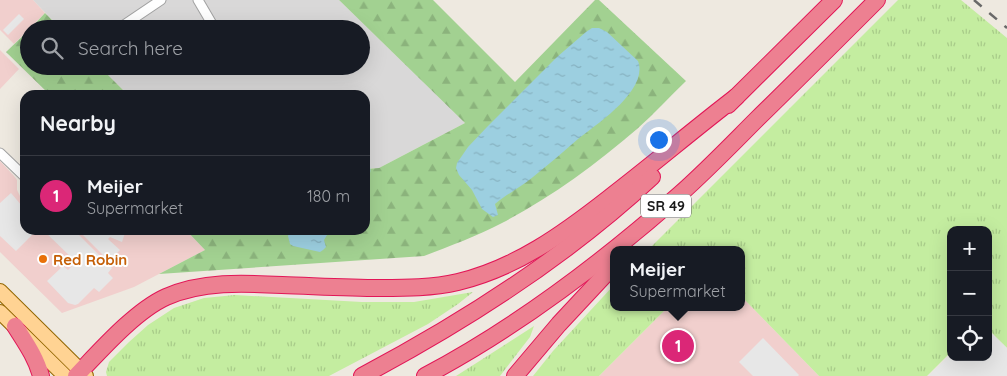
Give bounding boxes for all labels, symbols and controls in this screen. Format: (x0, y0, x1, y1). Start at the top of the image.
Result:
search box (20, 20, 370, 75)
icon: search (38, 34, 66, 62)
text: Search here (78, 36, 183, 60)
text: Nearby (40, 110, 116, 136)
your location (646, 127, 672, 153)
text: Meijer (87, 174, 143, 198)
text: 1 (53, 186, 59, 206)
text: 180 m (307, 186, 350, 206)
road number: SR 49 (641, 195, 691, 218)
text: Supermarket (87, 198, 183, 218)
map controls (947, 226, 992, 361)
button: + (947, 226, 992, 271)
popup (610, 246, 745, 311)
place label: Red Robin (53, 250, 127, 269)
marker: Red Robin (37, 253, 49, 265)
text: Meijer (629, 257, 685, 281)
button: − (947, 271, 992, 316)
text: Supermarket (629, 281, 726, 301)
button: locate (947, 316, 992, 361)
pin: 1 (662, 327, 694, 365)

